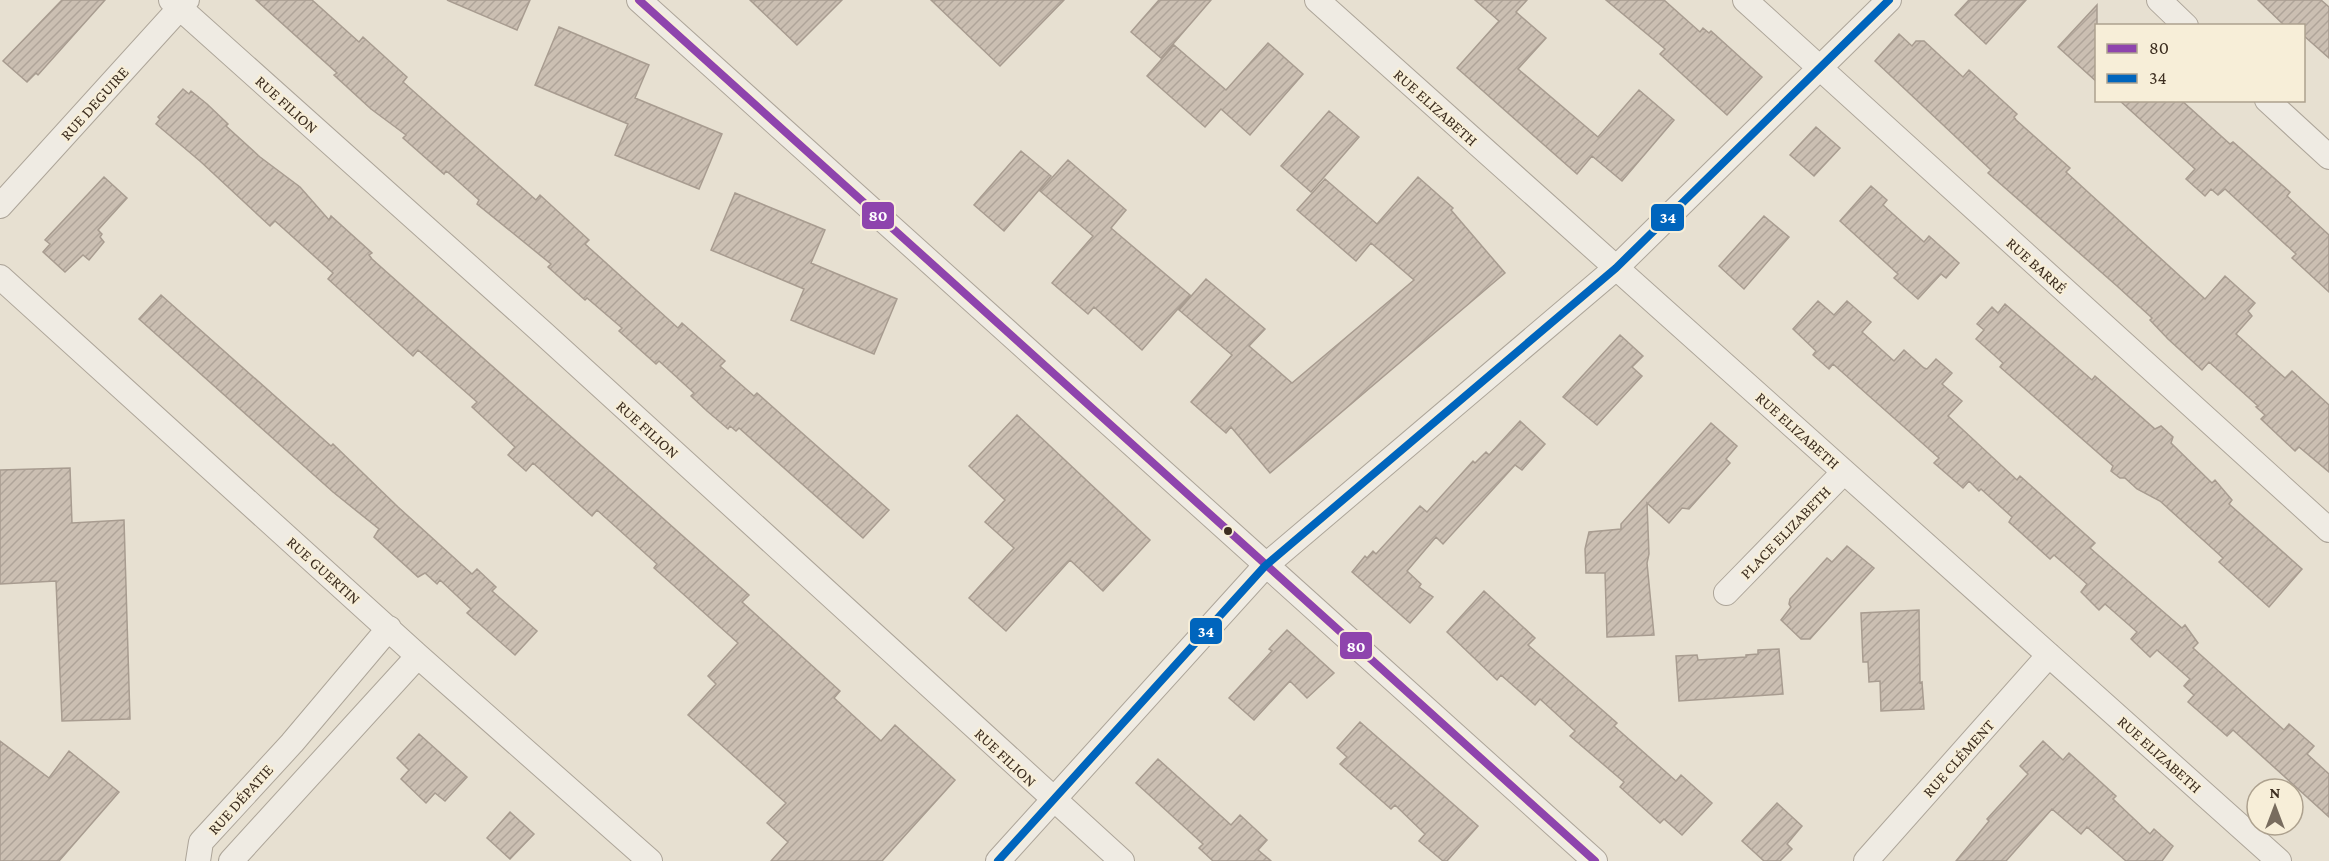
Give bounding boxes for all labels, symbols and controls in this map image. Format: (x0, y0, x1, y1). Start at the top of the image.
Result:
legend (2095, 24, 2305, 102)
text: 80 (2149, 38, 2169, 58)
street label: RUE DEGUIRE (57, 63, 132, 144)
street label: RUE ELIZABETH (1390, 66, 1481, 149)
text: 34 (2149, 68, 2167, 88)
street label: RUE FILION (252, 72, 321, 137)
line badge: 80 (861, 201, 895, 230)
line badge: 34 (1650, 203, 1685, 232)
text: 80 (868, 207, 888, 224)
text: 34 (1660, 209, 1677, 226)
street label: RUE BARRÉ (2003, 234, 2070, 297)
street label: RUE ELIZABETH (1752, 389, 1843, 472)
street label: RUE FILION (613, 397, 682, 462)
street label: PLACE ELIZABETH (1737, 483, 1834, 582)
unlabelled marker (1222, 525, 1234, 537)
street label: RUE GUERTIN (284, 533, 364, 608)
line badge: 34 (1189, 617, 1223, 645)
text: 34 (1198, 623, 1215, 640)
line badge: 80 (1339, 631, 1373, 660)
text: 80 (1346, 638, 1366, 655)
street label: RUE ELIZABETH (2114, 713, 2205, 796)
street label: RUE CLÉMENT (1919, 716, 1998, 800)
street label: RUE FILION (972, 725, 1040, 790)
street label: RUE DÉPATIE (205, 761, 276, 838)
north arrow (2245, 777, 2305, 837)
text: N (2270, 784, 2281, 801)

